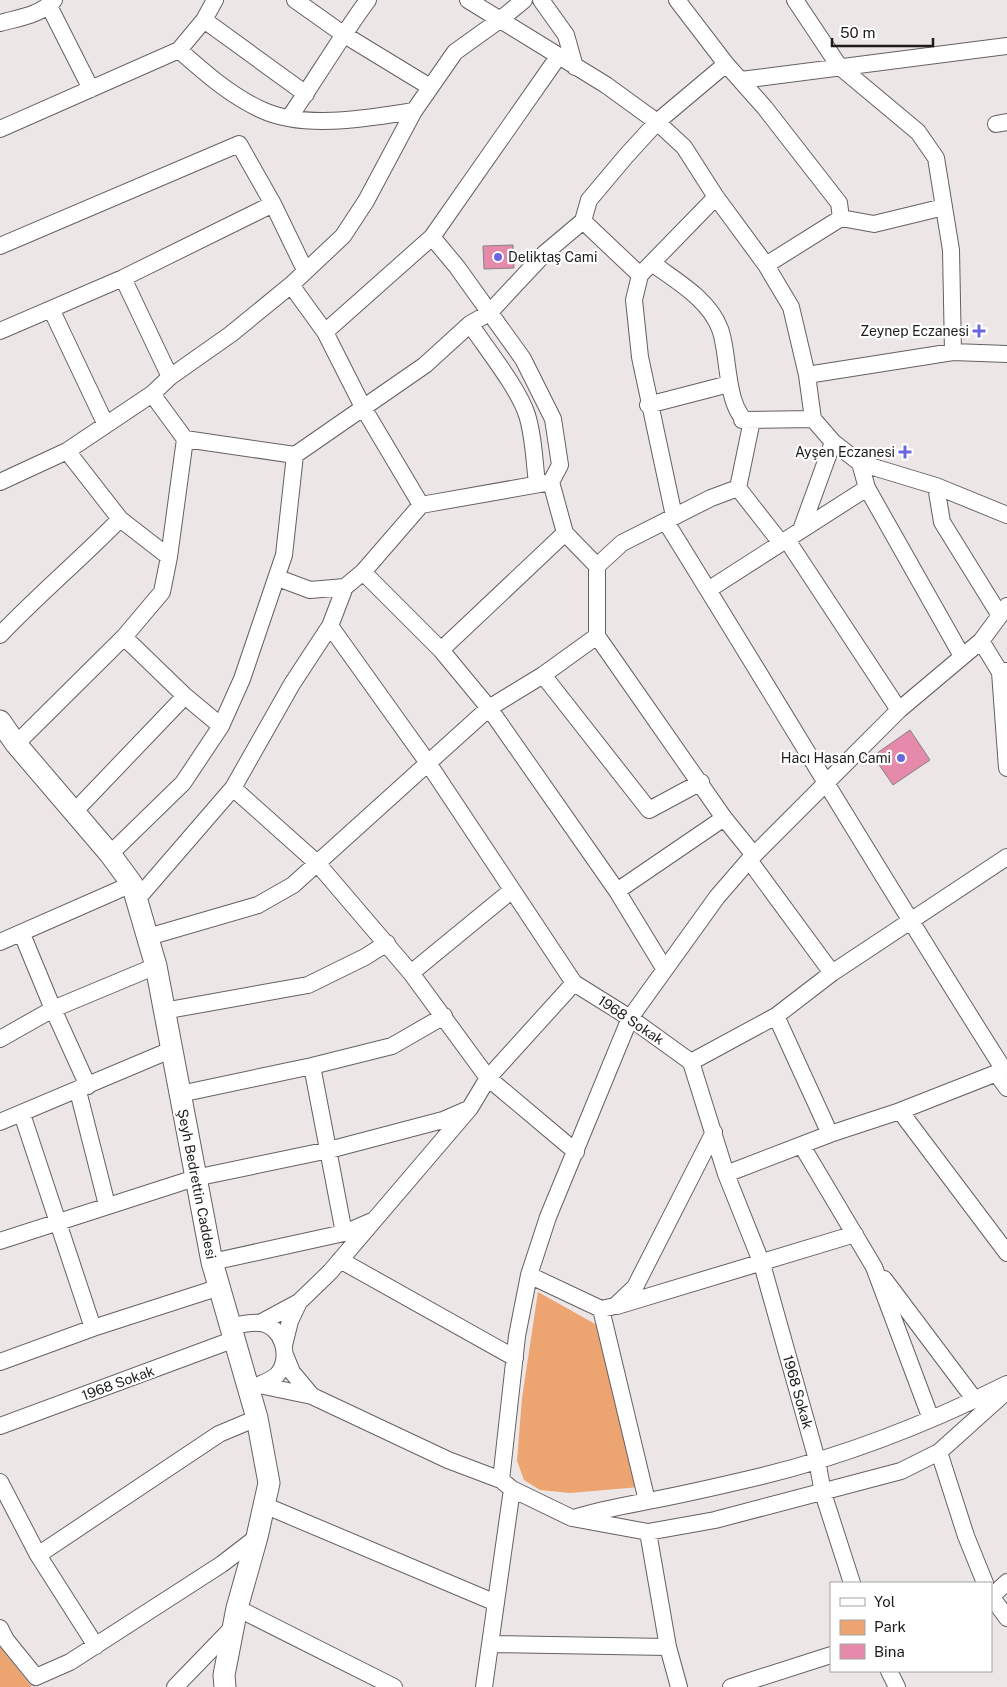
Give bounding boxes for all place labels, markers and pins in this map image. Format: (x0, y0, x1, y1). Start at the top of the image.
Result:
place label: Deliktaş Cami (508, 249, 597, 265)
marker: Deliktaş Cami (492, 251, 504, 263)
place label: Zeynep Eczanesi (860, 323, 969, 339)
marker: Zeynep Eczanesi (973, 325, 985, 337)
place label: Ayşen Eczanesi (795, 444, 895, 460)
marker: Ayşen Eczanesi (899, 446, 911, 458)
place label: Hacı Hasan Cami (781, 750, 891, 766)
marker: Hacı Hasan Cami (895, 752, 907, 764)

